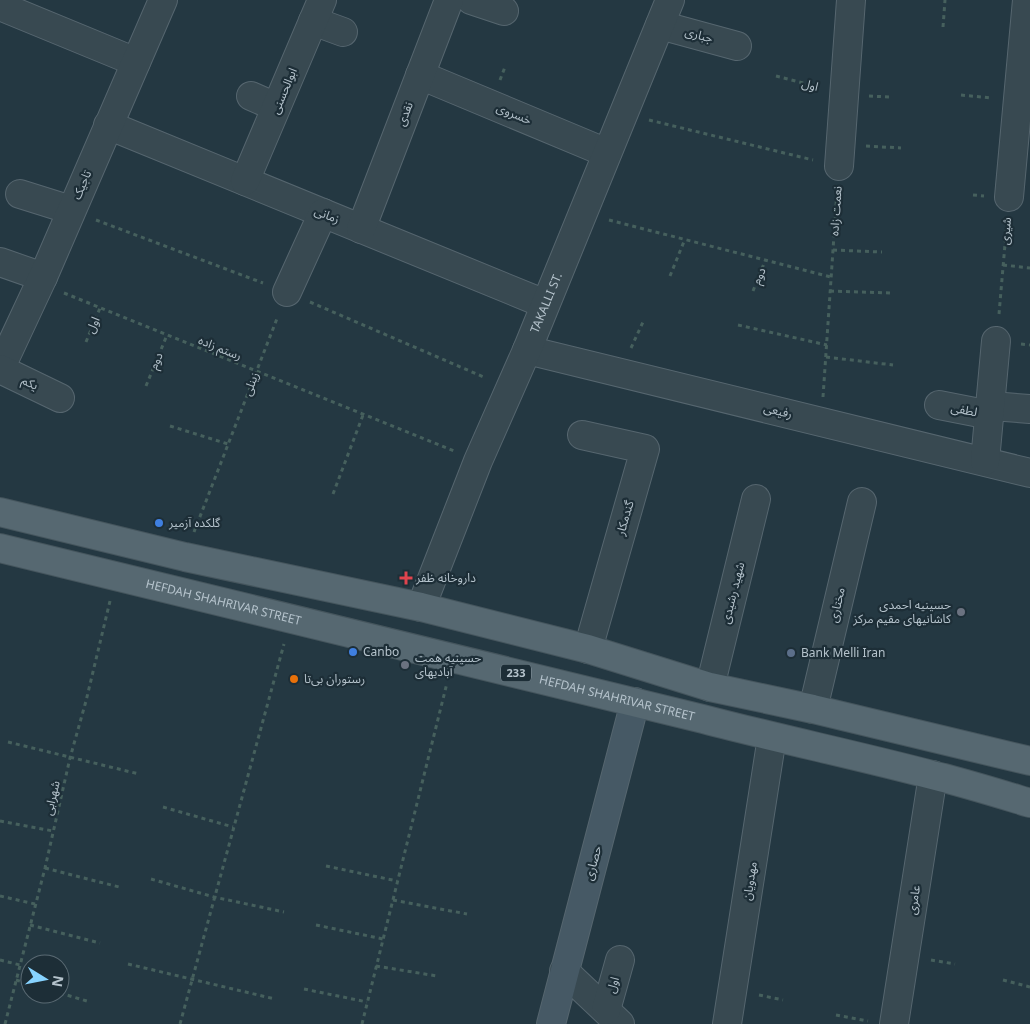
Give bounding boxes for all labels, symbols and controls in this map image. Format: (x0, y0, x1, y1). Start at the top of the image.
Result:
street label: جباری (683, 22, 715, 47)
street label: ابوالحسنی (266, 65, 301, 116)
street label: اول (800, 74, 820, 95)
street label: نقدی (392, 99, 417, 128)
street label: خسروی (494, 99, 534, 128)
street label: تاجیک (68, 167, 95, 202)
street label: نعمت زاده (825, 185, 846, 237)
street label: زمانی (312, 202, 342, 227)
street label: شیری (996, 216, 1015, 246)
street label: دوم (747, 265, 771, 287)
street label: TAKALLI ST. (526, 270, 566, 336)
street label: اول (81, 314, 104, 336)
street label: رستم زاده (196, 331, 244, 365)
street label: دوم (144, 349, 168, 372)
street label: زینلی (238, 369, 263, 398)
street label: یکم (19, 371, 41, 395)
street label: رفیعی (762, 399, 794, 422)
street label: لطفی (950, 399, 979, 420)
street label: گندمکار (611, 497, 638, 538)
place label: گلكده آزمير (168, 514, 221, 531)
marker: گلكده آزمير (153, 517, 165, 529)
street label: شهید رشیدی (717, 560, 748, 625)
place label: داروخانه ظفر (415, 569, 476, 586)
marker: داروخانه ظفر (400, 572, 412, 584)
street label: HEFDAH SHAHRIVAR STREET (144, 575, 303, 629)
street label: مختاری (824, 586, 849, 624)
place label: حسینیه احمدی کاشانیهای مقیم مرکز (852, 596, 952, 628)
marker: حسینیه احمدی کاشانیهای مقیم مرکز (955, 606, 967, 618)
place label: Canbo (363, 643, 399, 660)
place label: Bank Melli Iran (801, 644, 885, 661)
marker: Canbo (347, 646, 359, 658)
marker: Bank Melli Iran (785, 647, 797, 659)
place label: حسینیه همت آبادیهای (415, 649, 481, 680)
marker: حسینیه همت آبادیهای (399, 659, 411, 671)
road number: 233 (501, 664, 531, 681)
place label: رستوران بی‌تا (304, 670, 365, 687)
street label: HEFDAH SHAHRIVAR STREET (538, 670, 697, 725)
marker: رستوران بی‌تا (288, 673, 300, 685)
street label: شهرابی (39, 779, 64, 817)
street label: حصاری (580, 844, 605, 882)
street label: مهدویان (738, 860, 761, 902)
street label: عامری (903, 884, 924, 916)
north arrow (20, 954, 70, 1004)
text: N (48, 974, 69, 989)
street label: اول (602, 974, 623, 995)

